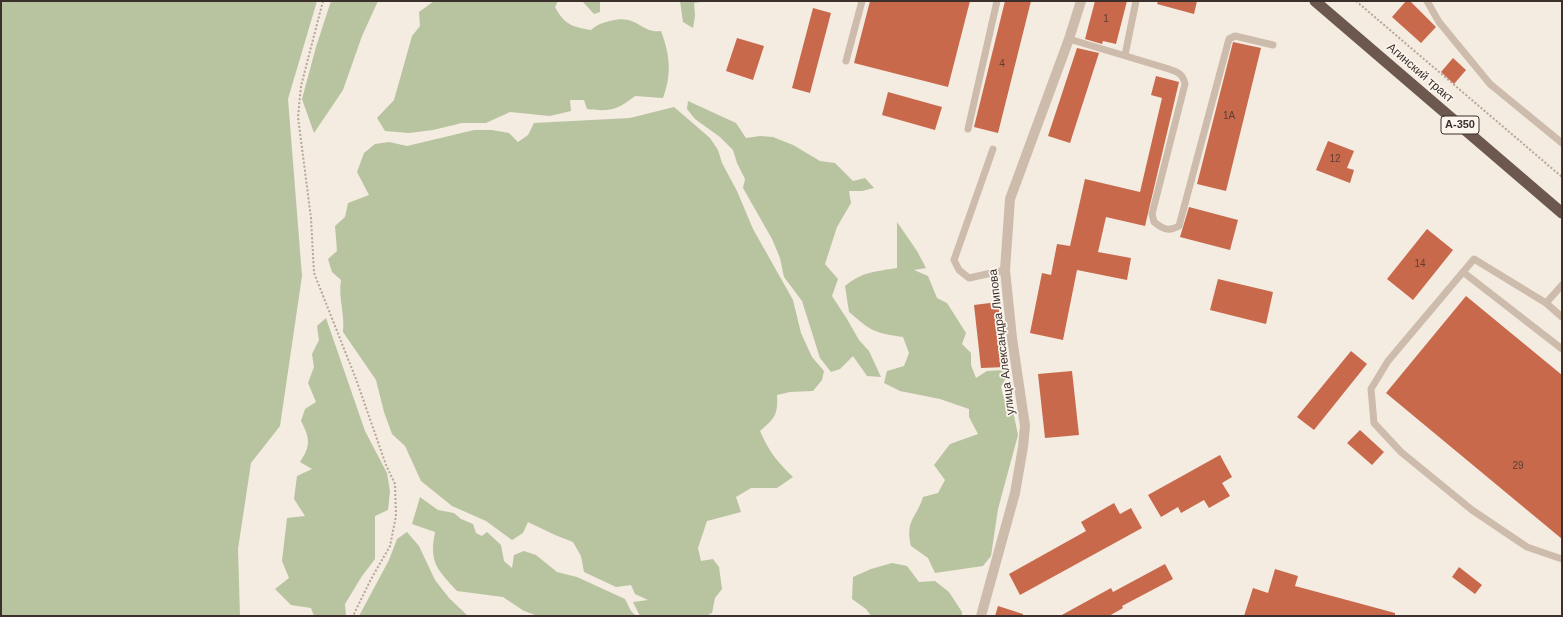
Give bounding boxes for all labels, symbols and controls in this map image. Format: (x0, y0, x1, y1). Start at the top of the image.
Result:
house number: 1 (1103, 13, 1109, 25)
street label: Агинский тракт (1384, 40, 1456, 106)
house number: 4 (999, 58, 1005, 70)
house number: 1А (1223, 110, 1235, 122)
road number: А-350 (1441, 116, 1479, 134)
house number: 12 (1329, 153, 1341, 165)
house number: 14 (1414, 258, 1426, 270)
street label: улица Александра Липова (986, 268, 1018, 416)
house number: 29 (1512, 460, 1524, 472)

